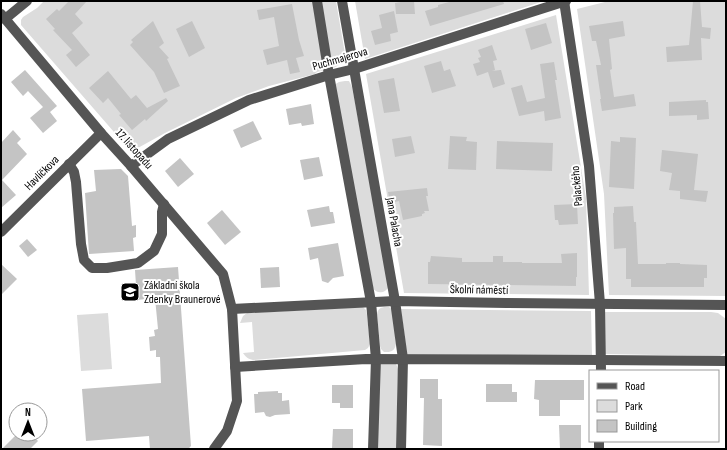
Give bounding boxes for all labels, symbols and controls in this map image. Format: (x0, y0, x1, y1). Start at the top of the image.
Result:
street label: Puchmajerova (311, 44, 370, 74)
street label: 17. listopadu (112, 126, 156, 172)
street label: Havlíčkova (22, 152, 63, 193)
street label: Palackého (568, 165, 586, 207)
street label: Jana Palacha (382, 195, 406, 248)
place label: Základní škola Zdenky Braunerové (144, 278, 221, 307)
school or university icon: Základní škola Zdenky Braunerové (119, 281, 141, 303)
street label: Školní náměstí (450, 282, 509, 298)
legend (589, 370, 719, 442)
text: Road (625, 379, 645, 394)
text: Park (625, 399, 643, 414)
north arrow (8, 402, 48, 442)
text: N (25, 406, 31, 419)
text: Building (625, 419, 657, 434)

